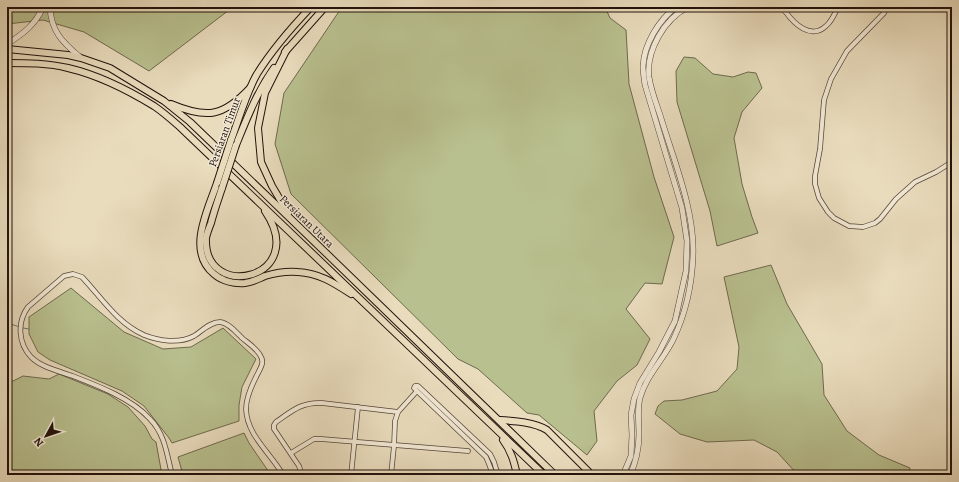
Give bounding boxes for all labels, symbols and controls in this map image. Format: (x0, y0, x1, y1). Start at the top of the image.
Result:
street label: Persiaran Timur (205, 95, 244, 169)
street label: Persiaran Utara (276, 192, 338, 252)
north arrow (26, 416, 66, 456)
text: N (30, 434, 47, 450)

